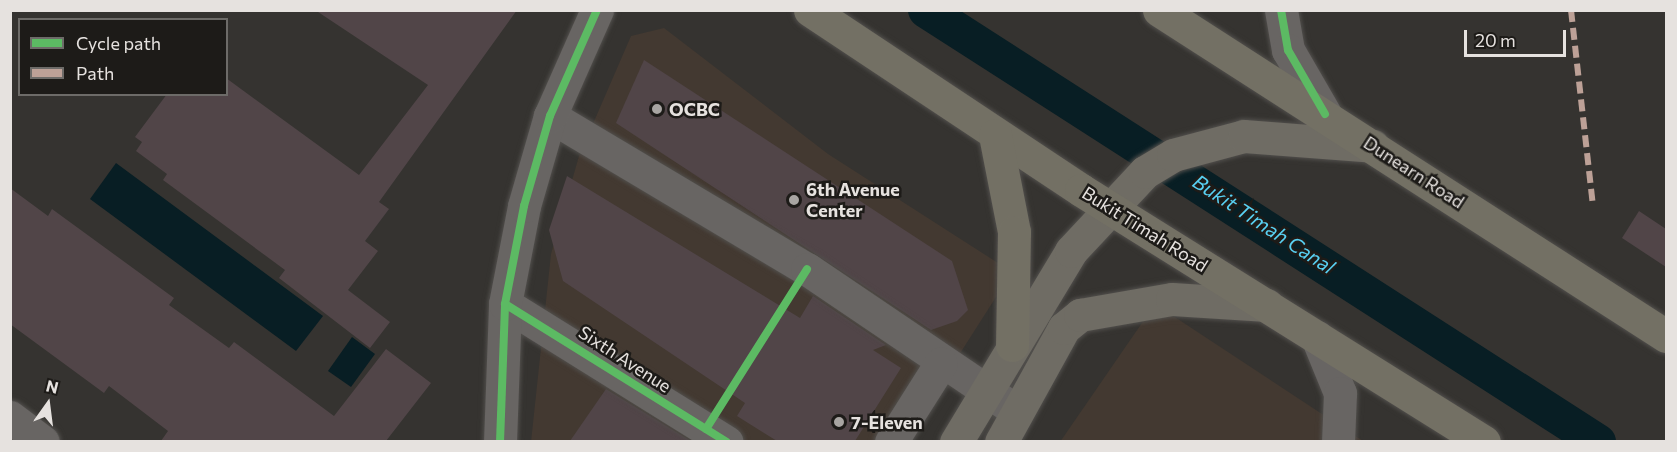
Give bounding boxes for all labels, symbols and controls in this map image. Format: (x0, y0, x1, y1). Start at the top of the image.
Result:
legend (18, 18, 228, 96)
scale bar (1467, 18, 1569, 56)
text: 20 m (1475, 29, 1516, 51)
text: Cycle path (76, 32, 161, 54)
text: Path (76, 62, 114, 84)
place label: OCBC (669, 98, 720, 120)
marker: OCBC (650, 102, 664, 116)
street label: Dunearn Road (1360, 131, 1468, 213)
water label: Bukit Timah Canal (1189, 169, 1339, 279)
place label: 6th Avenue Center (806, 179, 900, 222)
street label: Bukit Timah Road (1078, 182, 1212, 276)
marker: 6th Avenue Center (787, 193, 801, 207)
street label: Sixth Avenue (575, 321, 675, 397)
north arrow (18, 374, 78, 434)
text: N (44, 375, 61, 397)
place label: 7-Eleven (851, 411, 923, 433)
marker: 7-Eleven (832, 415, 846, 429)

